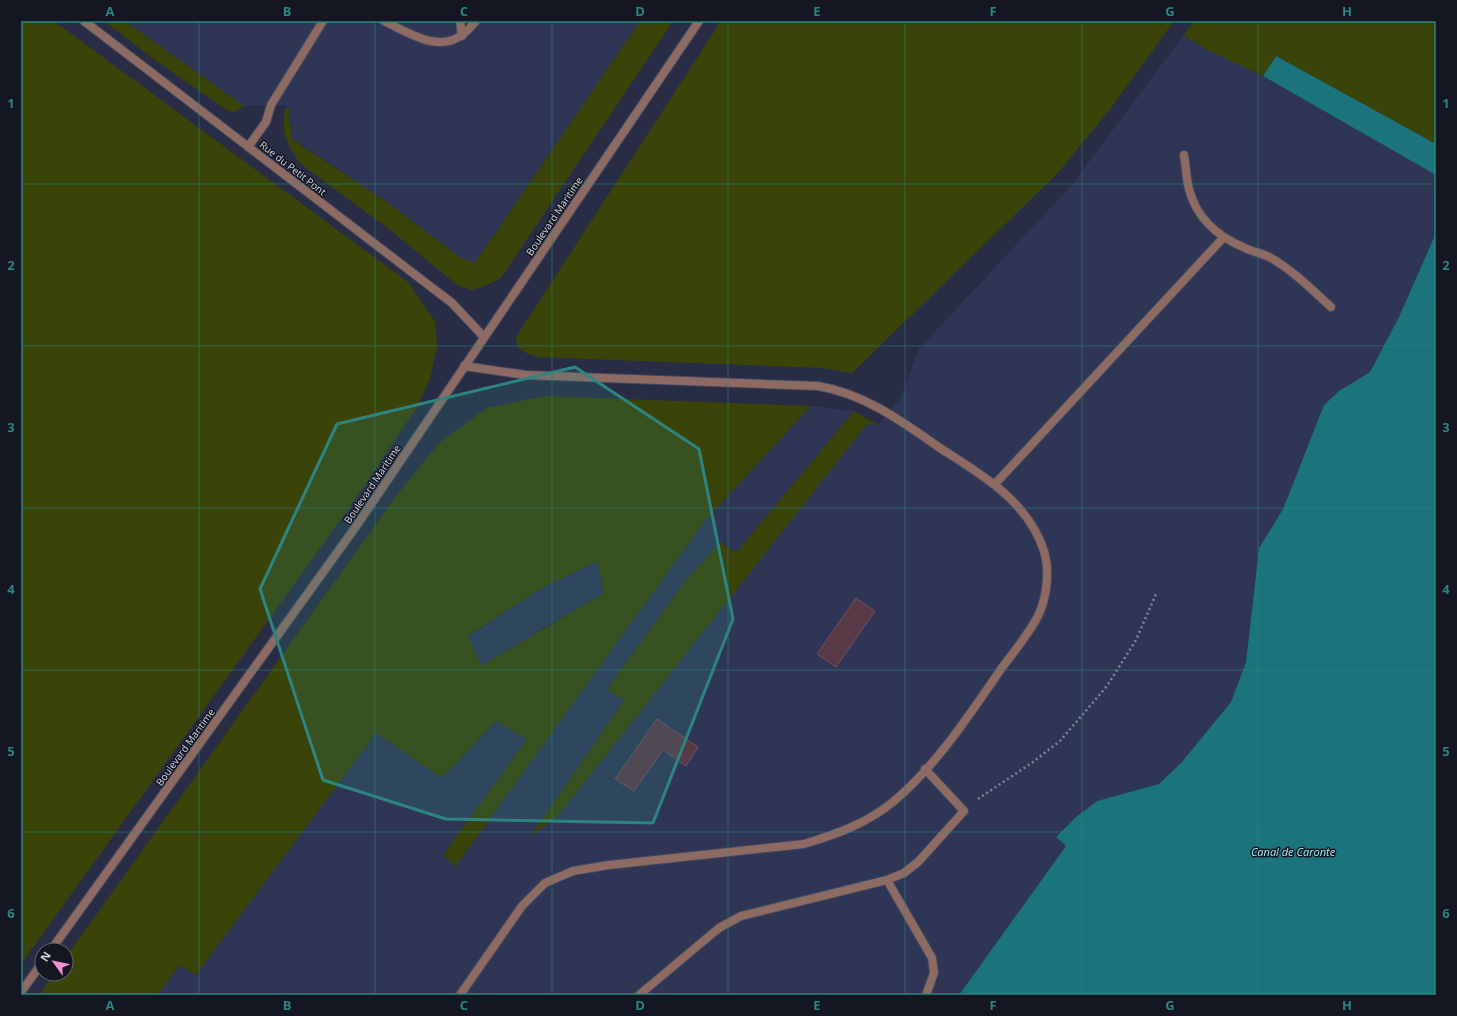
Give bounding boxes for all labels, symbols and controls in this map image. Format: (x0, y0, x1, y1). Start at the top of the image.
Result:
text: A (106, 2, 115, 20)
text: B (283, 2, 292, 20)
text: C (460, 2, 468, 20)
text: D (635, 2, 645, 20)
text: E (813, 2, 821, 20)
text: F (989, 2, 997, 20)
text: G (1165, 2, 1175, 20)
text: H (1342, 2, 1352, 20)
text: 1 (7, 94, 15, 112)
text: 1 (1442, 94, 1450, 112)
street label: Rue du Petit Pont (257, 138, 330, 199)
street label: Boulevard Maritime (522, 174, 586, 258)
text: 2 (7, 256, 15, 274)
text: 2 (1442, 256, 1450, 274)
text: 3 (7, 418, 15, 436)
text: 3 (1442, 418, 1450, 436)
street label: Boulevard Maritime (340, 442, 404, 526)
text: 4 (7, 580, 15, 598)
text: 4 (1442, 580, 1450, 598)
street label: Boulevard Maritime (152, 705, 218, 788)
text: 5 (7, 742, 15, 760)
text: 5 (1442, 742, 1450, 760)
water label: Canal de Caronte (1251, 844, 1336, 859)
text: 6 (7, 904, 15, 922)
text: 6 (1442, 904, 1450, 922)
north arrow (34, 942, 74, 982)
text: N (36, 948, 54, 964)
text: A (106, 996, 115, 1014)
text: B (283, 996, 292, 1014)
text: C (460, 996, 468, 1014)
text: D (635, 996, 645, 1014)
text: E (813, 996, 821, 1014)
text: F (989, 996, 997, 1014)
text: G (1165, 996, 1175, 1014)
text: H (1342, 996, 1352, 1014)

